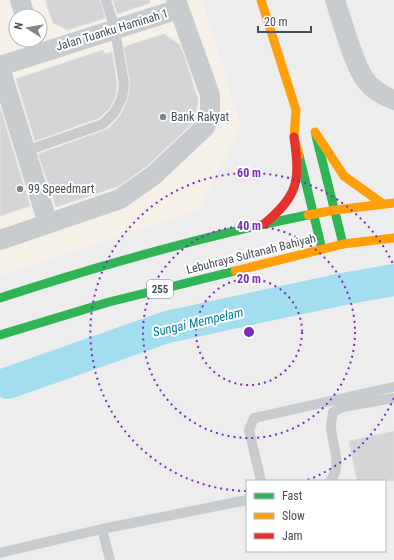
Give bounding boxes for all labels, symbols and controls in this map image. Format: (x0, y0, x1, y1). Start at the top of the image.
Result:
street label: Jalan Tuanku Haminah 1 (54, 6, 170, 54)
north arrow (8, 8, 48, 48)
scale bar (258, 8, 311, 34)
text: 20 m (264, 15, 288, 29)
text: N (12, 21, 26, 31)
place label: Bank Rakyat (171, 110, 229, 124)
marker: Bank Rakyat (158, 112, 168, 122)
text: 60 m (237, 166, 261, 180)
place label: 99 Speedmart (28, 182, 95, 196)
marker: 99 Speedmart (15, 184, 25, 194)
text: 40 m (237, 219, 261, 233)
street label: Lebuhraya Sultanah Bahiyah (185, 231, 317, 277)
text: 20 m (237, 272, 261, 286)
road number: 255 (147, 280, 173, 298)
water label: Sungai Mempelam (151, 304, 245, 340)
centre of rings (242, 325, 256, 339)
legend (246, 480, 386, 552)
text: Fast (282, 489, 303, 503)
text: Slow (282, 509, 305, 523)
text: Jam (282, 529, 303, 543)

